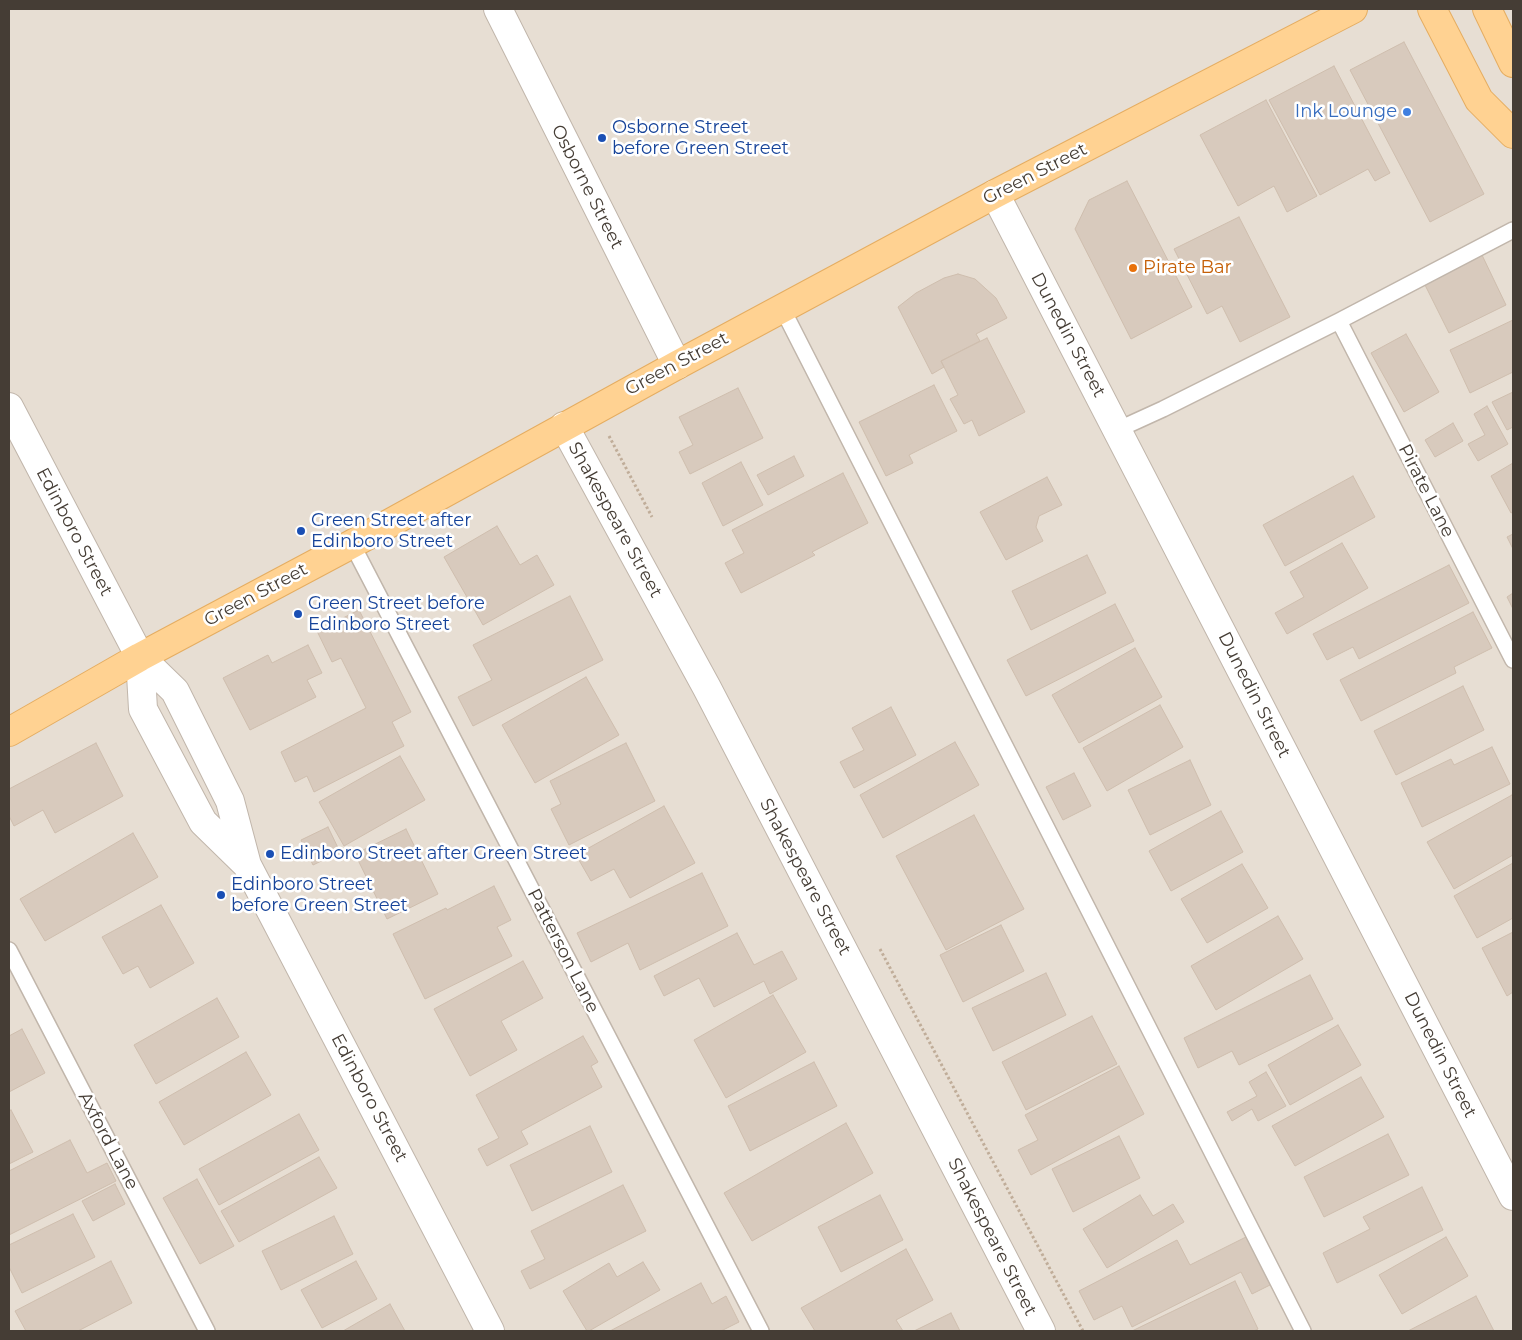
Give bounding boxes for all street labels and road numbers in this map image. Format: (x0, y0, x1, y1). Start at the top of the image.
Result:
street label: Osborne Street (546, 121, 628, 253)
street label: Green Street (979, 139, 1091, 209)
street label: Dunedin Street (1026, 269, 1110, 401)
street label: Green Street (622, 328, 732, 400)
street label: Shakespeare Street (563, 439, 667, 601)
street label: Pirate Lane (1393, 441, 1459, 541)
street label: Edinboro Street (31, 464, 117, 600)
street label: Green Street (201, 559, 311, 631)
street label: Dunedin Street (1213, 628, 1295, 762)
street label: Shakespeare Street (755, 795, 855, 959)
street label: Patterson Lane (522, 885, 604, 1017)
street label: Dunedin Street (1399, 988, 1481, 1122)
street label: Edinboro Street (326, 1030, 412, 1166)
street label: Axford Lane (73, 1089, 143, 1193)
street label: Shakespeare Street (943, 1154, 1041, 1320)

